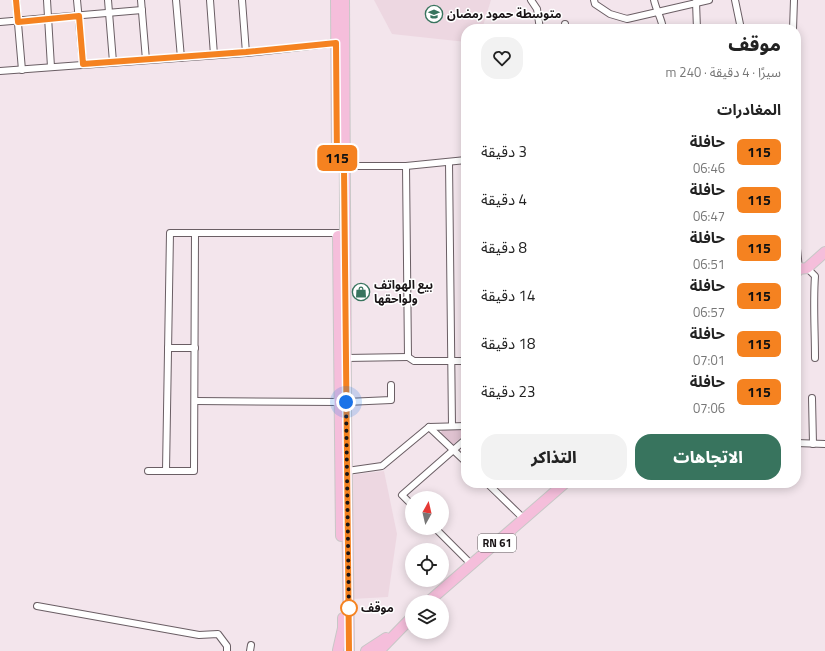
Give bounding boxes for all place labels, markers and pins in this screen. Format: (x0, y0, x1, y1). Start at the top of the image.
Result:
school or university icon: متوسطة حمود رمضان (424, 4, 444, 24)
place label: متوسطة حمود رمضان (447, 4, 561, 23)
place label: بيع الهواتف ولواحقها (374, 275, 433, 308)
shop icon: بيع الهواتف ولواحقها (351, 282, 371, 302)
place label: موقف (361, 598, 394, 617)
marker: موقف (340, 599, 358, 617)

